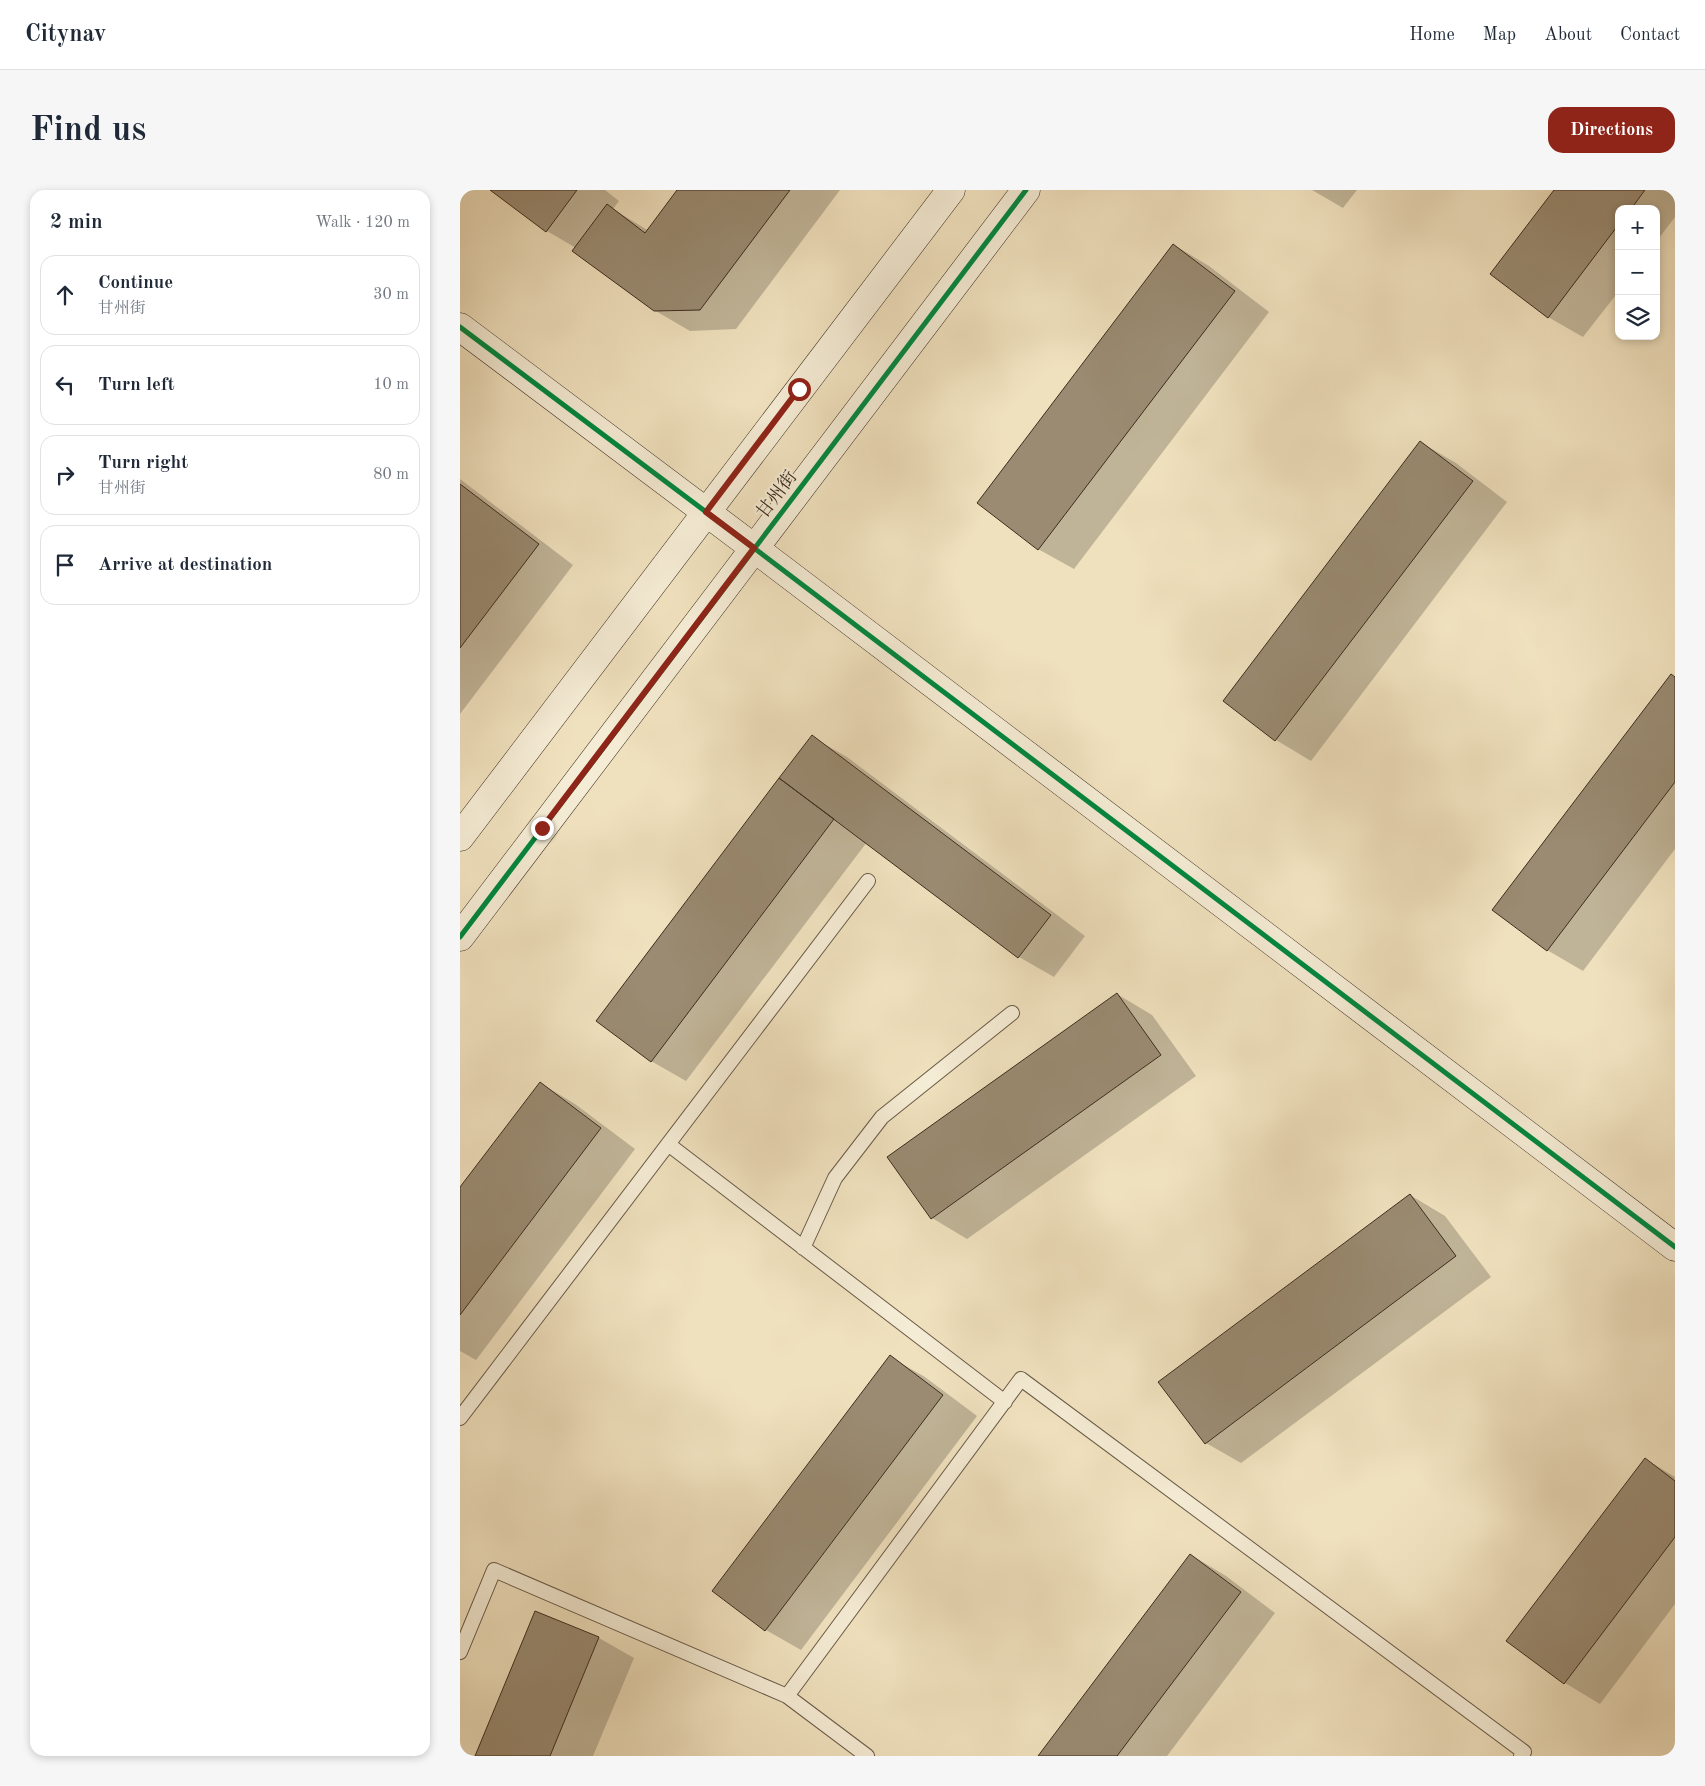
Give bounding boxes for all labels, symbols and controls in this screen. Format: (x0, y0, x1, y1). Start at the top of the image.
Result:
text: Citynav (25, 23, 106, 47)
text: Home (1409, 26, 1455, 44)
text: Map (1483, 26, 1516, 44)
text: About (1544, 26, 1592, 44)
text: Contact (1620, 26, 1680, 44)
button: Directions (1548, 107, 1675, 153)
text: Find us (30, 113, 146, 148)
map controls (1615, 205, 1660, 340)
button: + (1615, 205, 1660, 250)
text: 2 min (50, 212, 103, 233)
text: Walk · 120 m (315, 215, 410, 231)
button: − (1615, 250, 1660, 295)
text: Continue (98, 274, 173, 293)
icon: ahead (51, 281, 79, 309)
text: 30 m (373, 287, 409, 303)
button: layers (1615, 295, 1660, 340)
text: 甘州街 (98, 301, 146, 317)
icon: left (51, 371, 79, 399)
text: Turn left (98, 376, 175, 395)
text: 10 m (373, 377, 409, 393)
route start (788, 378, 811, 401)
text: Turn right (98, 454, 188, 473)
icon: right (51, 461, 79, 489)
text: 80 m (373, 467, 409, 483)
street label: 甘州街 (753, 467, 800, 522)
text: 甘州街 (98, 481, 146, 497)
icon: arrive (51, 551, 79, 579)
text: Arrive at destination (98, 556, 272, 575)
route end (531, 817, 554, 840)

